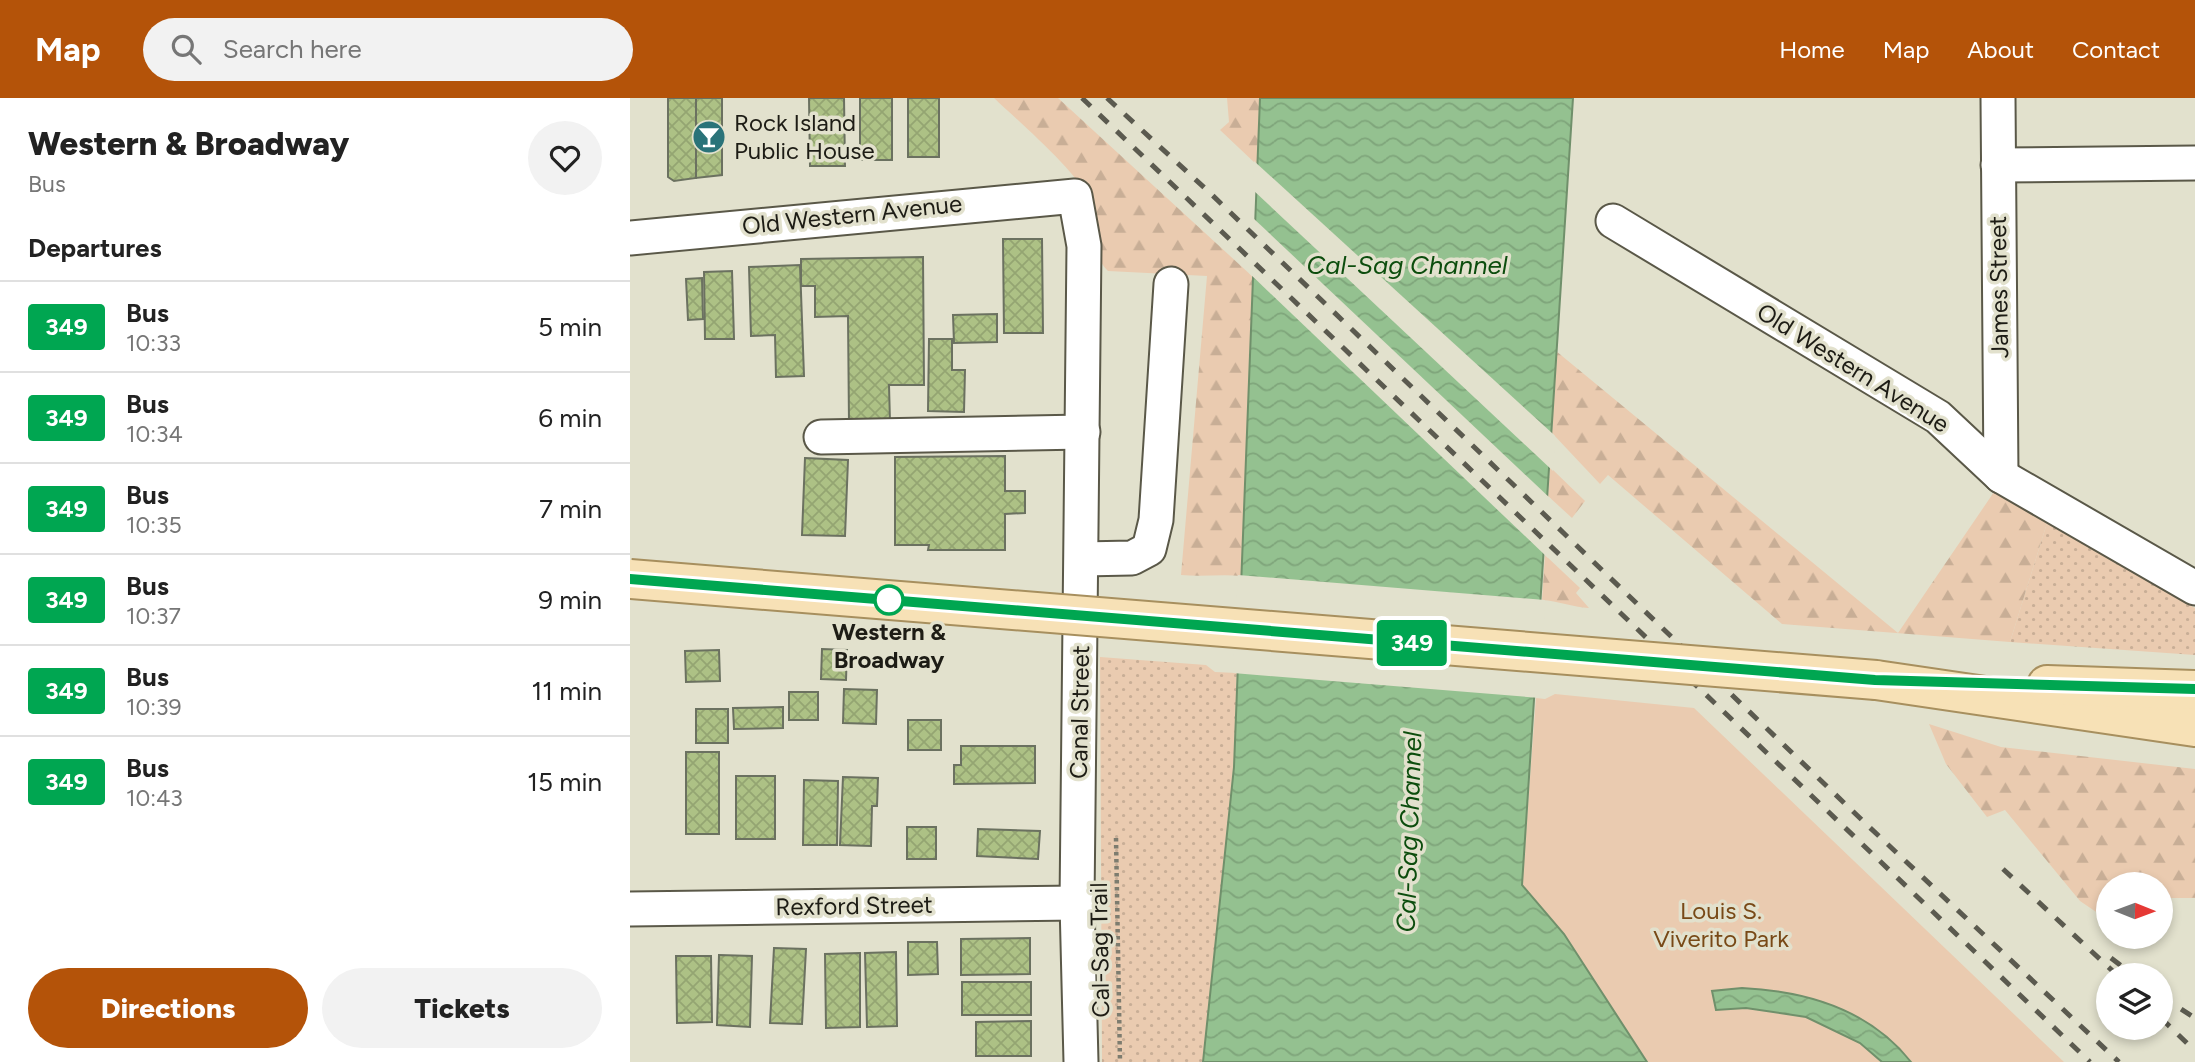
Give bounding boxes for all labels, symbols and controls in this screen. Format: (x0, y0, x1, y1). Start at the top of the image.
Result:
search box (143, 18, 633, 81)
text: Map (35, 30, 101, 69)
icon: search (167, 30, 205, 68)
text: Search here (223, 33, 362, 65)
text: Home (1779, 35, 1845, 64)
text: Map (1883, 35, 1929, 64)
text: About (1967, 35, 2034, 64)
text: Contact (2072, 35, 2160, 64)
place label: Rock Island Public House (734, 108, 875, 165)
bar icon: Rock Island Public House (690, 118, 728, 156)
button: heart (528, 121, 602, 195)
text: Western & Broadway (28, 124, 349, 163)
text: Bus (28, 170, 66, 198)
street label: Old Western Avenue (741, 189, 963, 240)
street label: James Street (1983, 216, 2014, 358)
text: Departures (28, 232, 162, 264)
water label: Cal-Sag Channel (1306, 249, 1508, 281)
text: Bus (126, 297, 169, 329)
street label: Old Western Avenue (1752, 297, 1955, 438)
text: 5 min (538, 311, 602, 343)
text: 349 (45, 312, 88, 341)
text: 10:33 (126, 329, 181, 357)
text: Bus (126, 388, 169, 420)
text: 6 min (538, 402, 602, 434)
text: 349 (45, 403, 88, 432)
text: 10:34 (126, 420, 183, 448)
text: Bus (126, 479, 169, 511)
text: 7 min (539, 493, 602, 525)
text: 349 (45, 494, 88, 523)
text: 10:35 (126, 511, 182, 539)
text: Bus (126, 570, 169, 602)
text: 9 min (538, 584, 602, 616)
text: 349 (45, 585, 88, 614)
marker: Western & Broadway (874, 585, 904, 615)
text: 10:37 (126, 602, 181, 630)
place label: Western & Broadway (832, 617, 946, 674)
line badge: 349 (1372, 620, 1452, 666)
text: 349 (1391, 628, 1433, 657)
street label: Canal Street (1064, 645, 1095, 779)
text: Bus (126, 661, 169, 693)
text: 11 min (531, 675, 602, 707)
text: 349 (45, 676, 88, 705)
text: 10:39 (126, 693, 182, 721)
water label: Cal-Sag Channel (1390, 731, 1429, 933)
text: Bus (126, 752, 169, 784)
text: 15 min (527, 766, 602, 798)
text: 349 (45, 767, 88, 796)
text: 10:43 (126, 784, 183, 812)
north arrow (2096, 872, 2174, 948)
map controls (2096, 872, 2173, 1040)
street label: Cal-Sag Trail (1084, 882, 1115, 1018)
street label: Rexford Street (775, 890, 933, 921)
park label: Louis S. Viverito Park (1653, 896, 1789, 953)
button: layers (2096, 963, 2173, 1040)
button: Directions (28, 968, 308, 1048)
button: Tickets (322, 968, 602, 1048)

